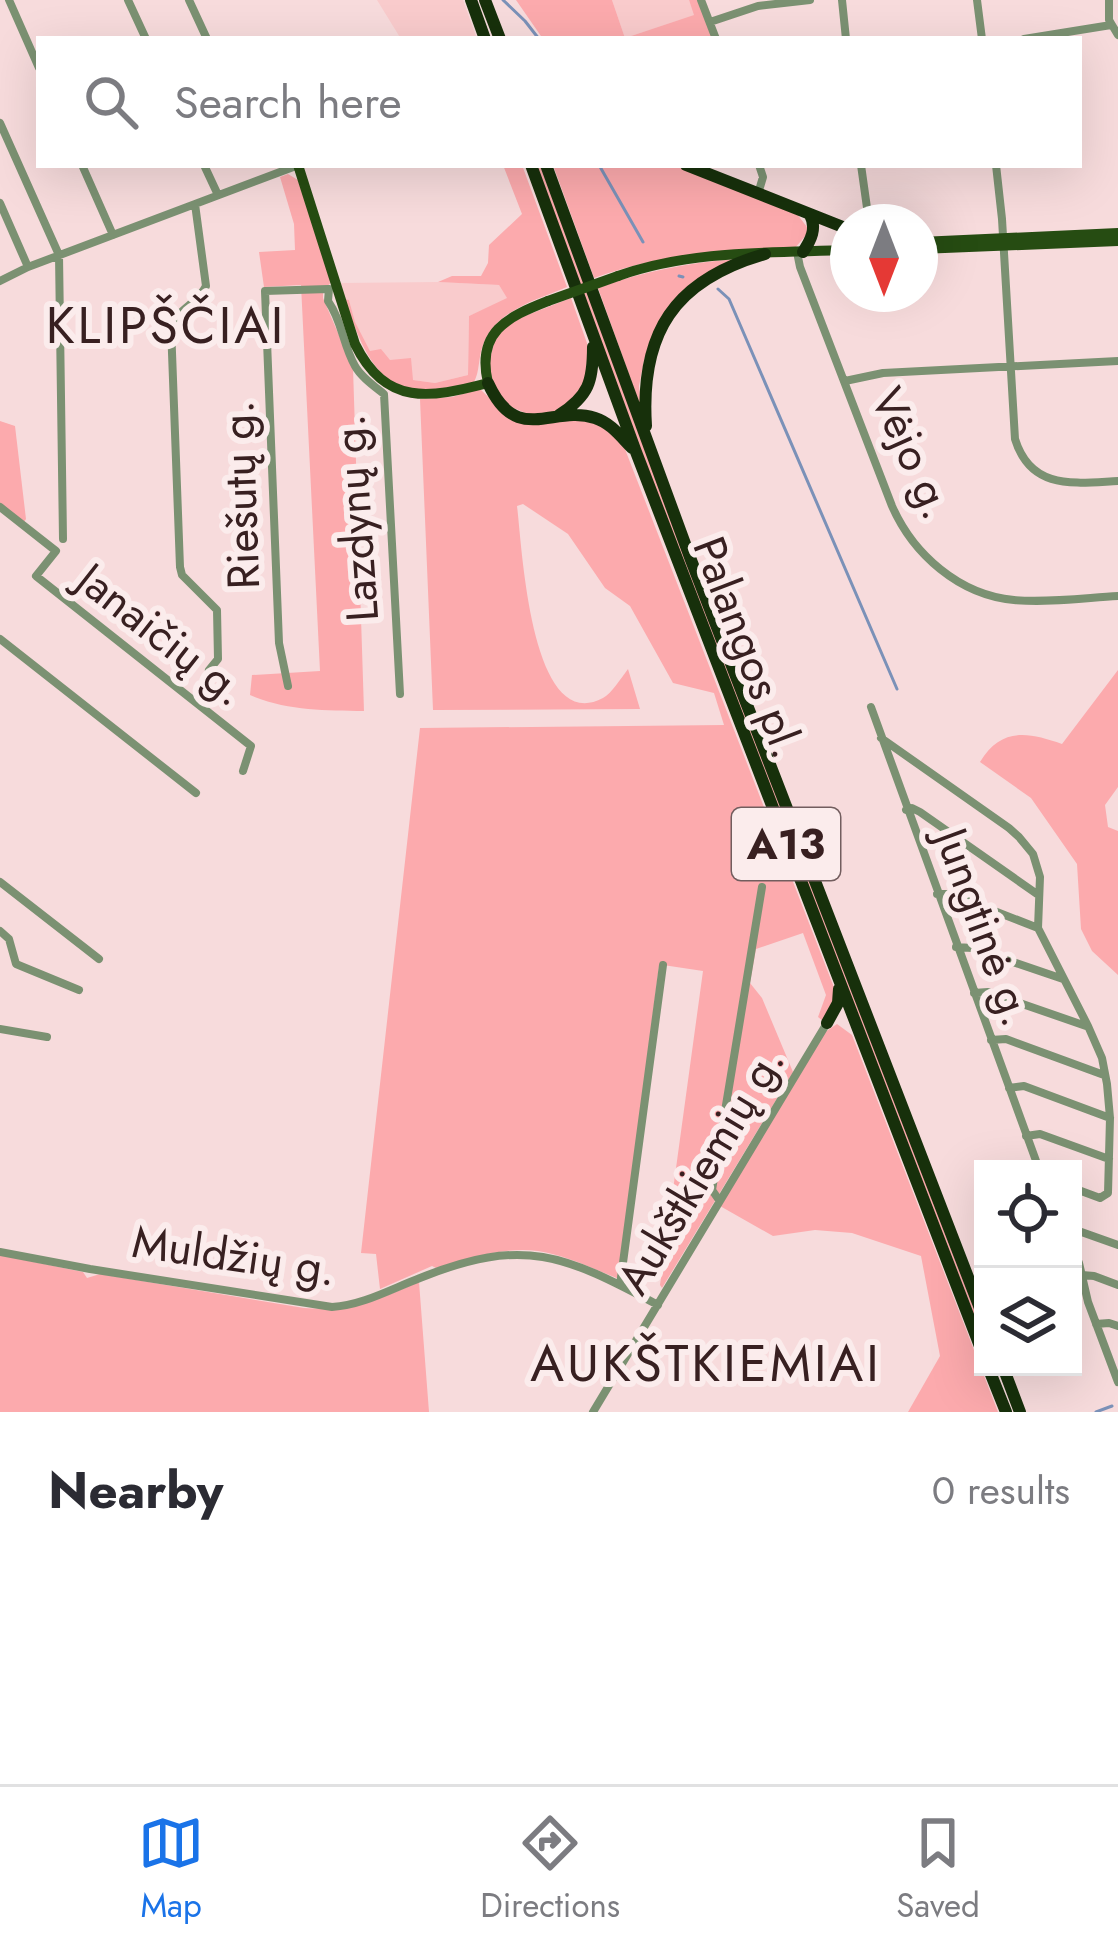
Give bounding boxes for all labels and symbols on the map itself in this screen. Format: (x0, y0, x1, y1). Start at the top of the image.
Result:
north arrow (830, 204, 938, 312)
district label: KLIPŠČIAI (46, 288, 286, 362)
street label: Vėjo g. (855, 377, 970, 529)
street label: Riešutų g. (205, 399, 276, 591)
street label: Lazdynų g. (316, 412, 395, 624)
street label: Palangos pl. (677, 527, 820, 767)
street label: Janaičių g. (59, 544, 260, 721)
road number: A13 (732, 808, 840, 880)
street label: Jungtinė g. (917, 815, 1050, 1035)
street label: Aukštkiemių g. (601, 1034, 800, 1307)
street label: Muldžių g. (128, 1209, 340, 1302)
district label: AUKŠTKIEMIAI (530, 1326, 882, 1400)

